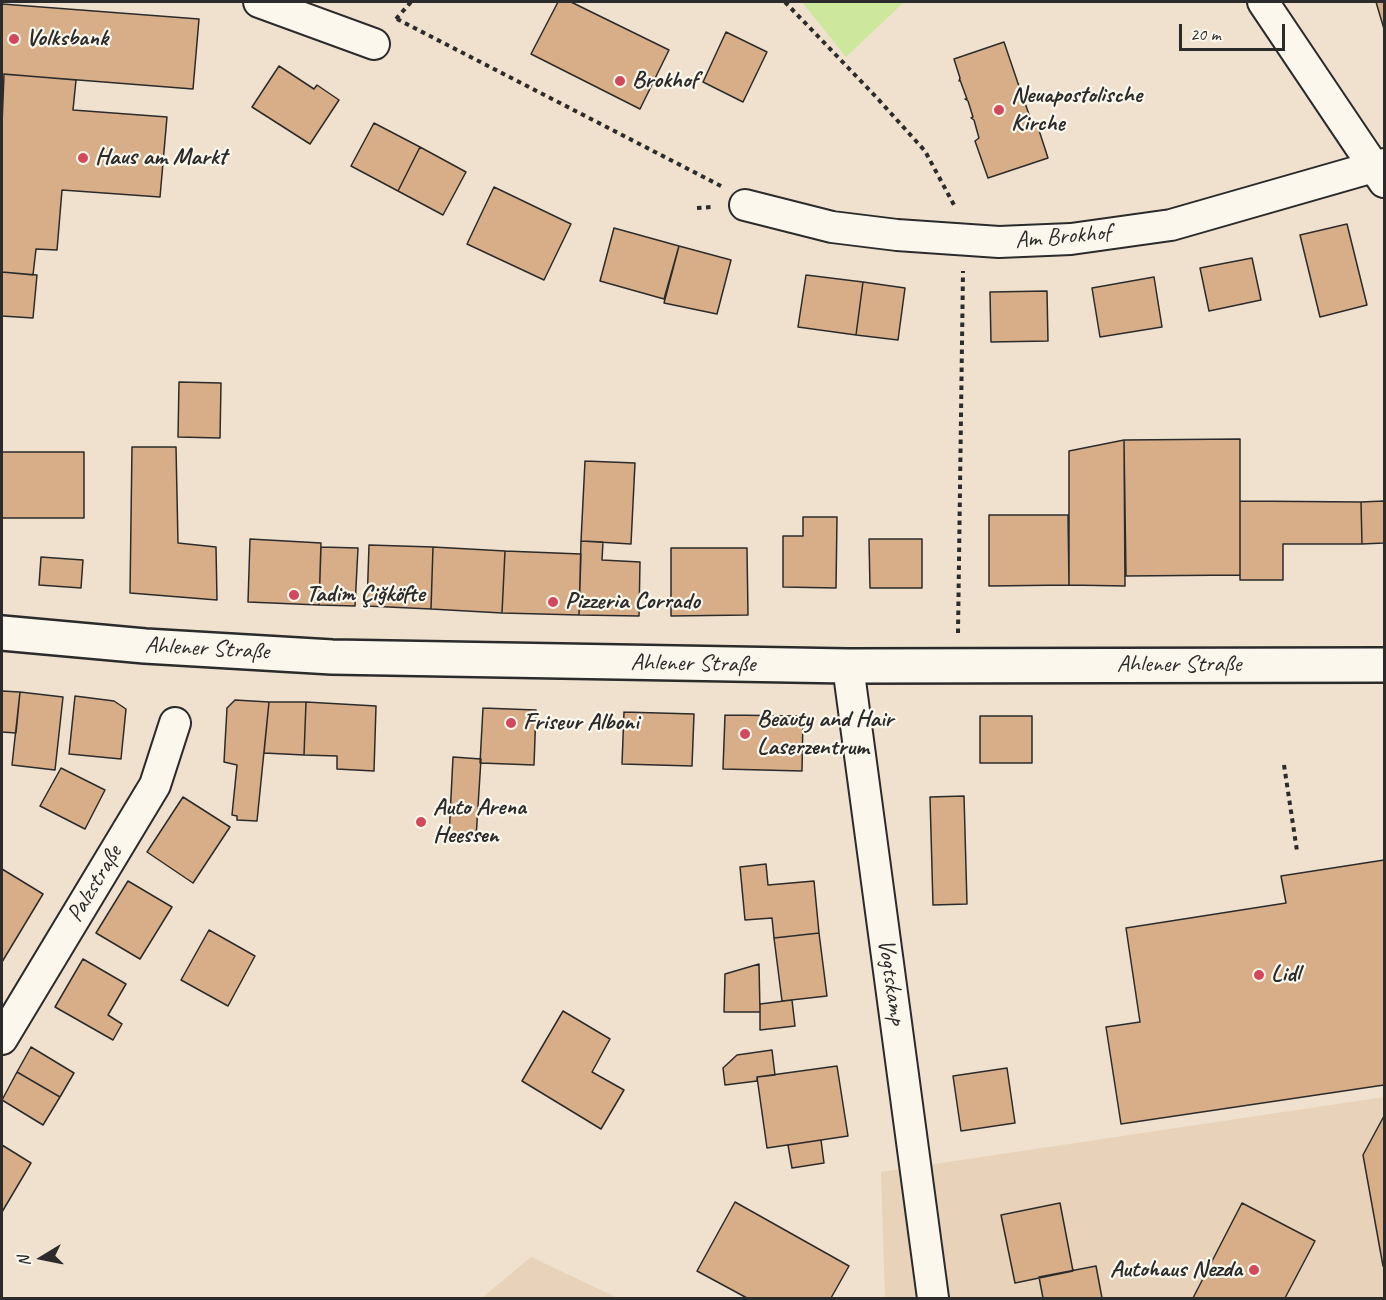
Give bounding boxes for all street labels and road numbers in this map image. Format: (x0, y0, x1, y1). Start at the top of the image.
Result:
street label: Am Brokhof (1014, 218, 1112, 256)
street label: Ahlener Straße (144, 631, 270, 667)
street label: Ahlener Straße (630, 649, 756, 679)
street label: Ahlener Straße (1117, 651, 1241, 679)
street label: Palzstraße (61, 841, 129, 927)
street label: Vogtskamp (871, 937, 911, 1027)

